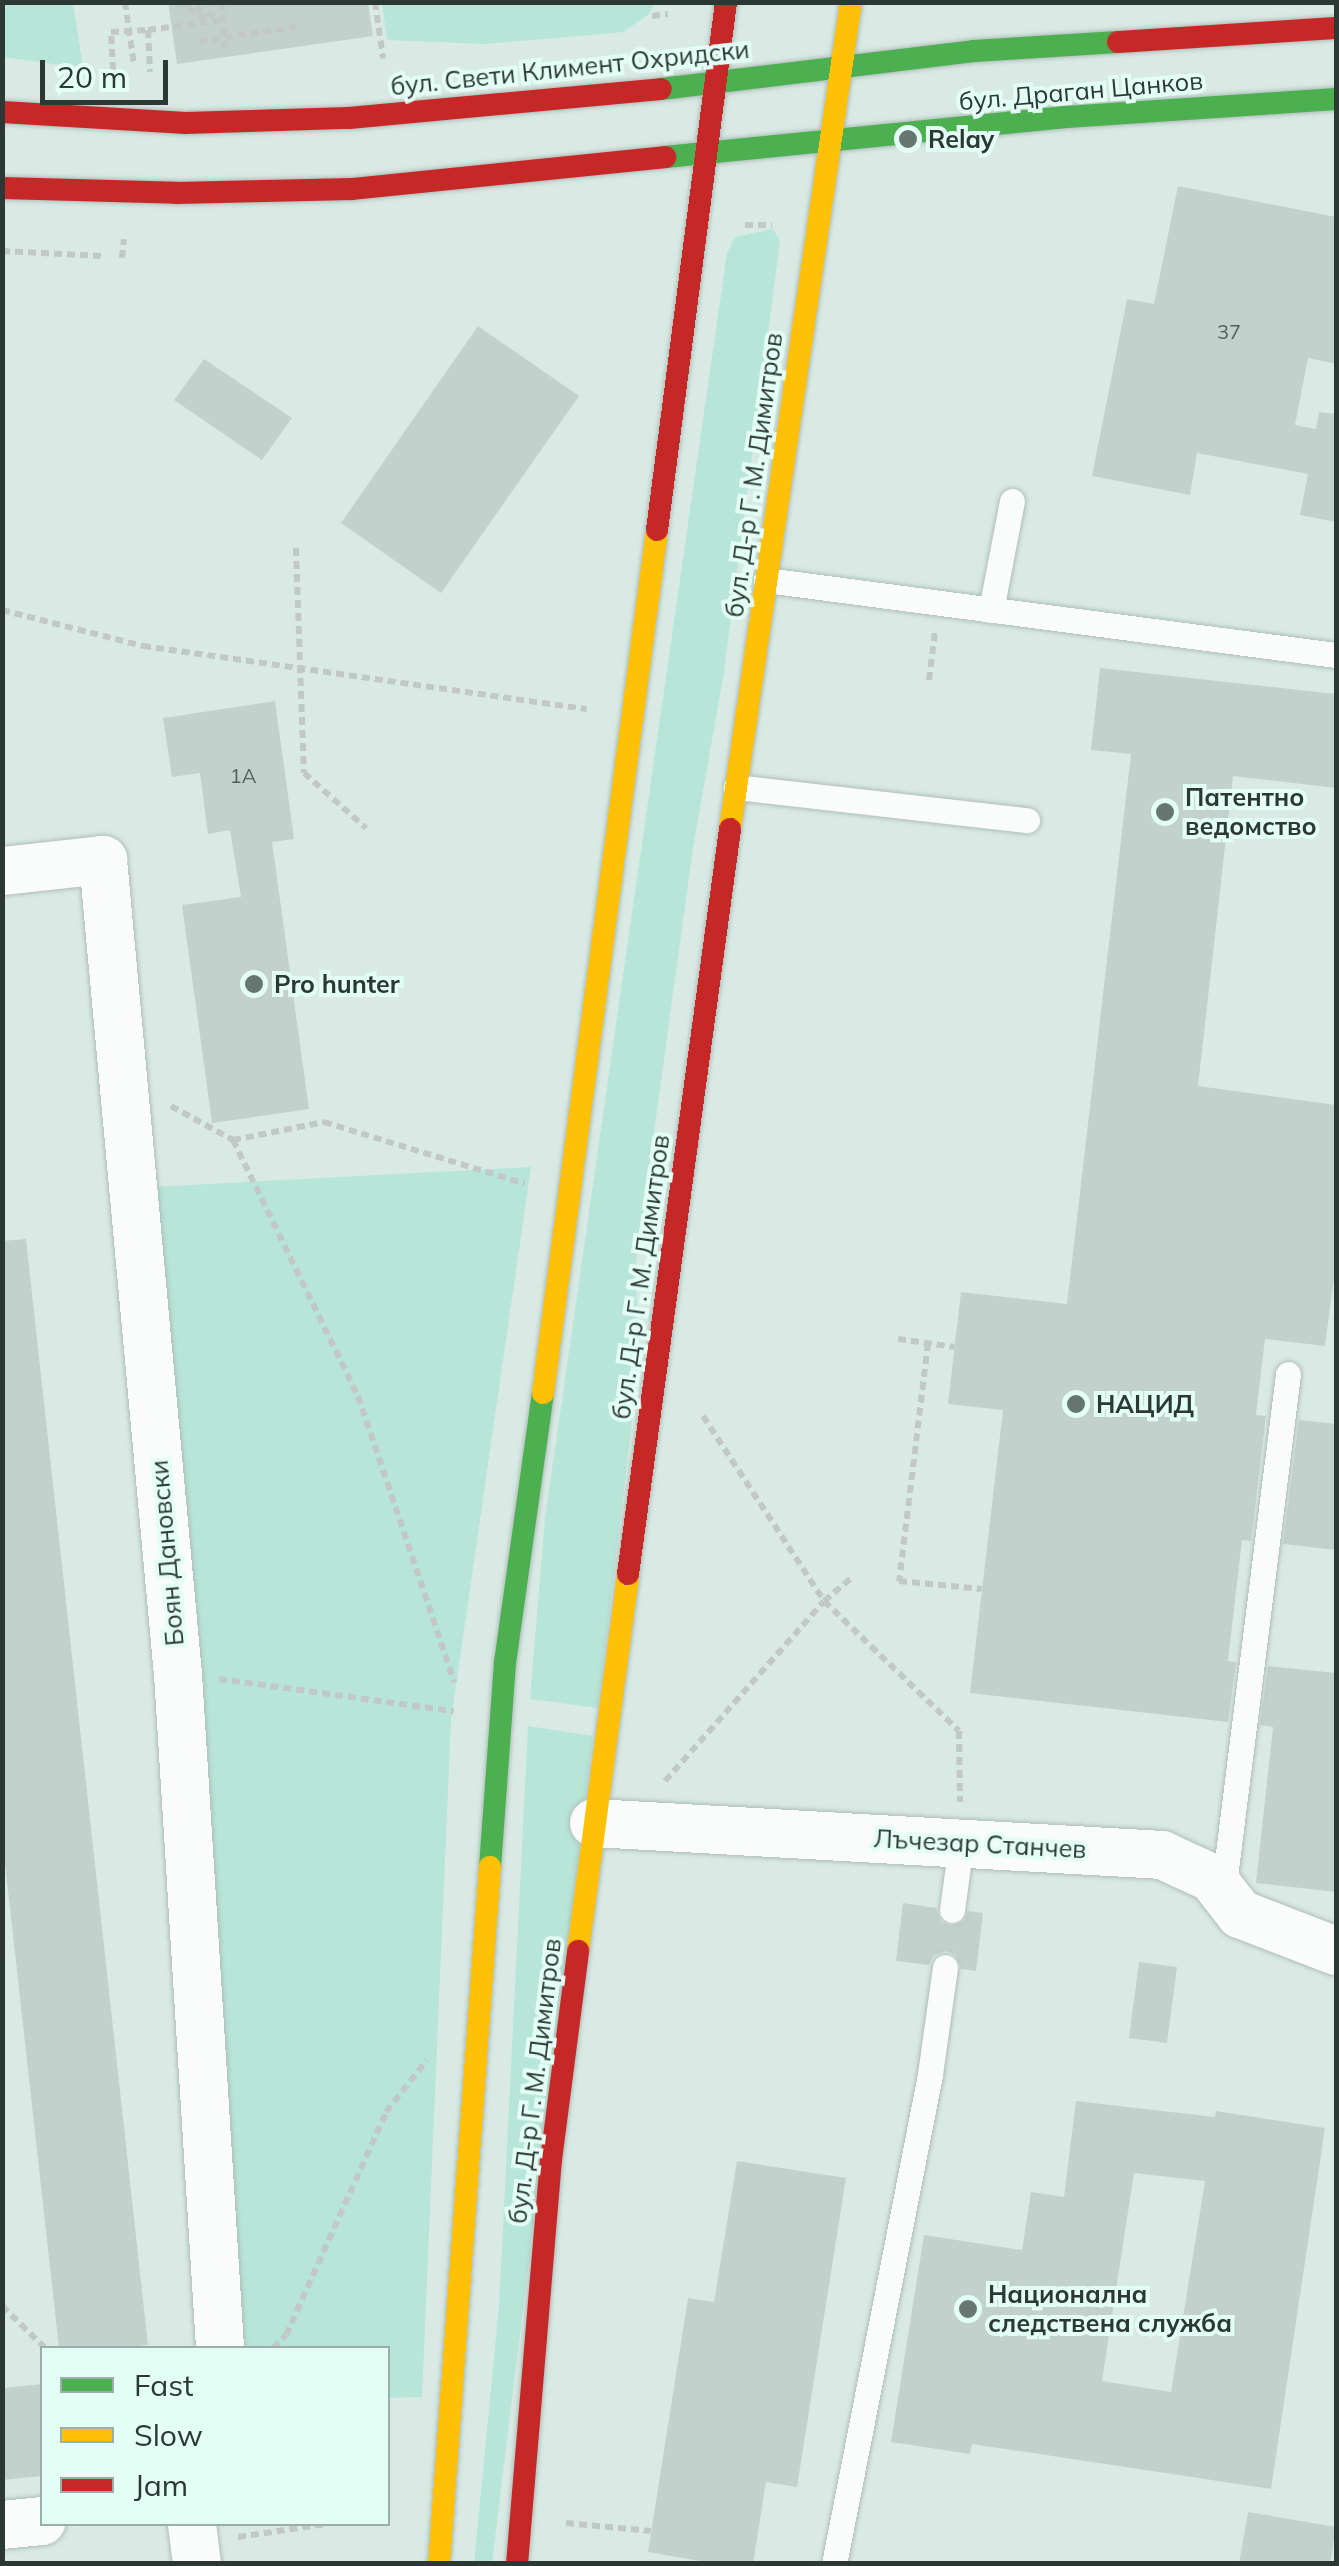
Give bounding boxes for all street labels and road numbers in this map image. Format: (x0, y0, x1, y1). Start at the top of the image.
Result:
street label: бул. Свети Климент Охридски (389, 34, 751, 102)
street label: бул. Драган Цанков (958, 65, 1204, 117)
street label: бул. Д-р Г. М. Димитров (719, 331, 789, 619)
street label: бул. Д-р Г. М. Димитров (606, 1133, 676, 1421)
street label: Боян Дановски (144, 1459, 190, 1647)
street label: Лъчезар Станчев (873, 1823, 1087, 1865)
street label: бул. Д-р Г. М. Димитров (503, 1937, 567, 2225)

